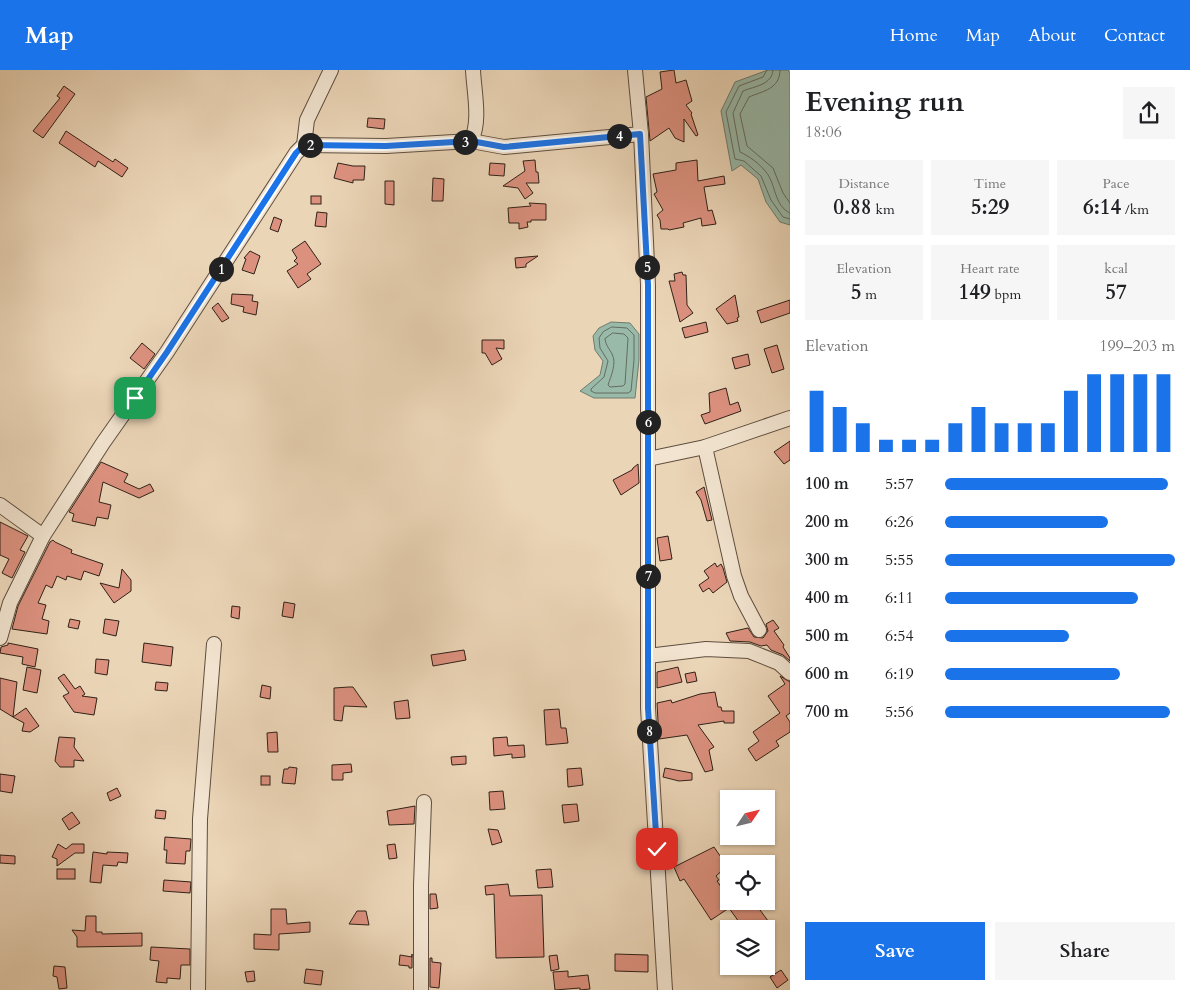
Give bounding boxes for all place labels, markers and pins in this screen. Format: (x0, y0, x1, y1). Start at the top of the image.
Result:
pin: 4 (606, 124, 632, 148)
pin: 3 (452, 130, 478, 154)
pin: 2 (298, 132, 322, 158)
pin: 5 (634, 254, 660, 280)
pin: 1 (208, 256, 234, 282)
pin (114, 377, 156, 419)
pin: 6 (636, 410, 660, 434)
pin: 7 (636, 564, 660, 588)
pin: 8 (636, 718, 662, 744)
pin (636, 828, 678, 870)

